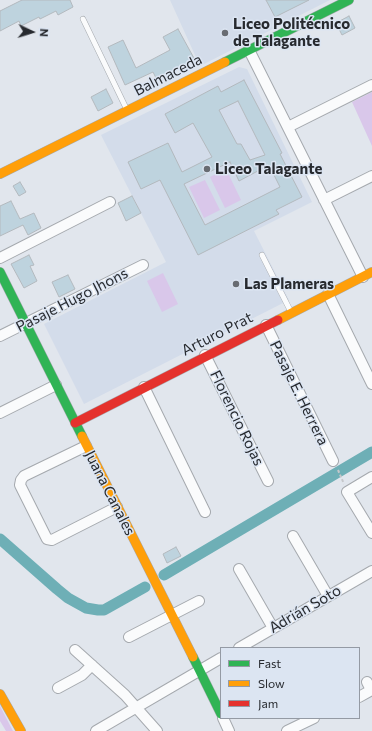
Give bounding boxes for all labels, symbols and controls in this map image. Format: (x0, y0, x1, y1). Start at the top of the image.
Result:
north arrow (12, 12, 52, 52)
place label: Liceo Politécnico de Talagante (233, 15, 350, 50)
text: N (38, 28, 51, 37)
marker: Liceo Politécnico de Talagante (220, 28, 230, 38)
street label: Balmaceda (131, 50, 205, 100)
place label: Liceo Talagante (215, 160, 322, 178)
marker: Liceo Talagante (202, 164, 212, 174)
street label: Pasaje Hugo Jhons (13, 264, 131, 336)
place label: Las Plameras (244, 275, 334, 293)
marker: Las Plameras (231, 279, 241, 289)
street label: Arturo Prat (178, 308, 256, 360)
street label: Pasaje E. Herrera (266, 338, 332, 448)
street label: Florencio Rojas (206, 367, 268, 469)
street label: Juana Canales (81, 447, 139, 539)
street label: Adrián Soto (266, 581, 344, 637)
legend (220, 647, 360, 719)
text: Fast (258, 656, 281, 670)
text: Slow (258, 676, 285, 690)
text: Jam (258, 696, 278, 710)

